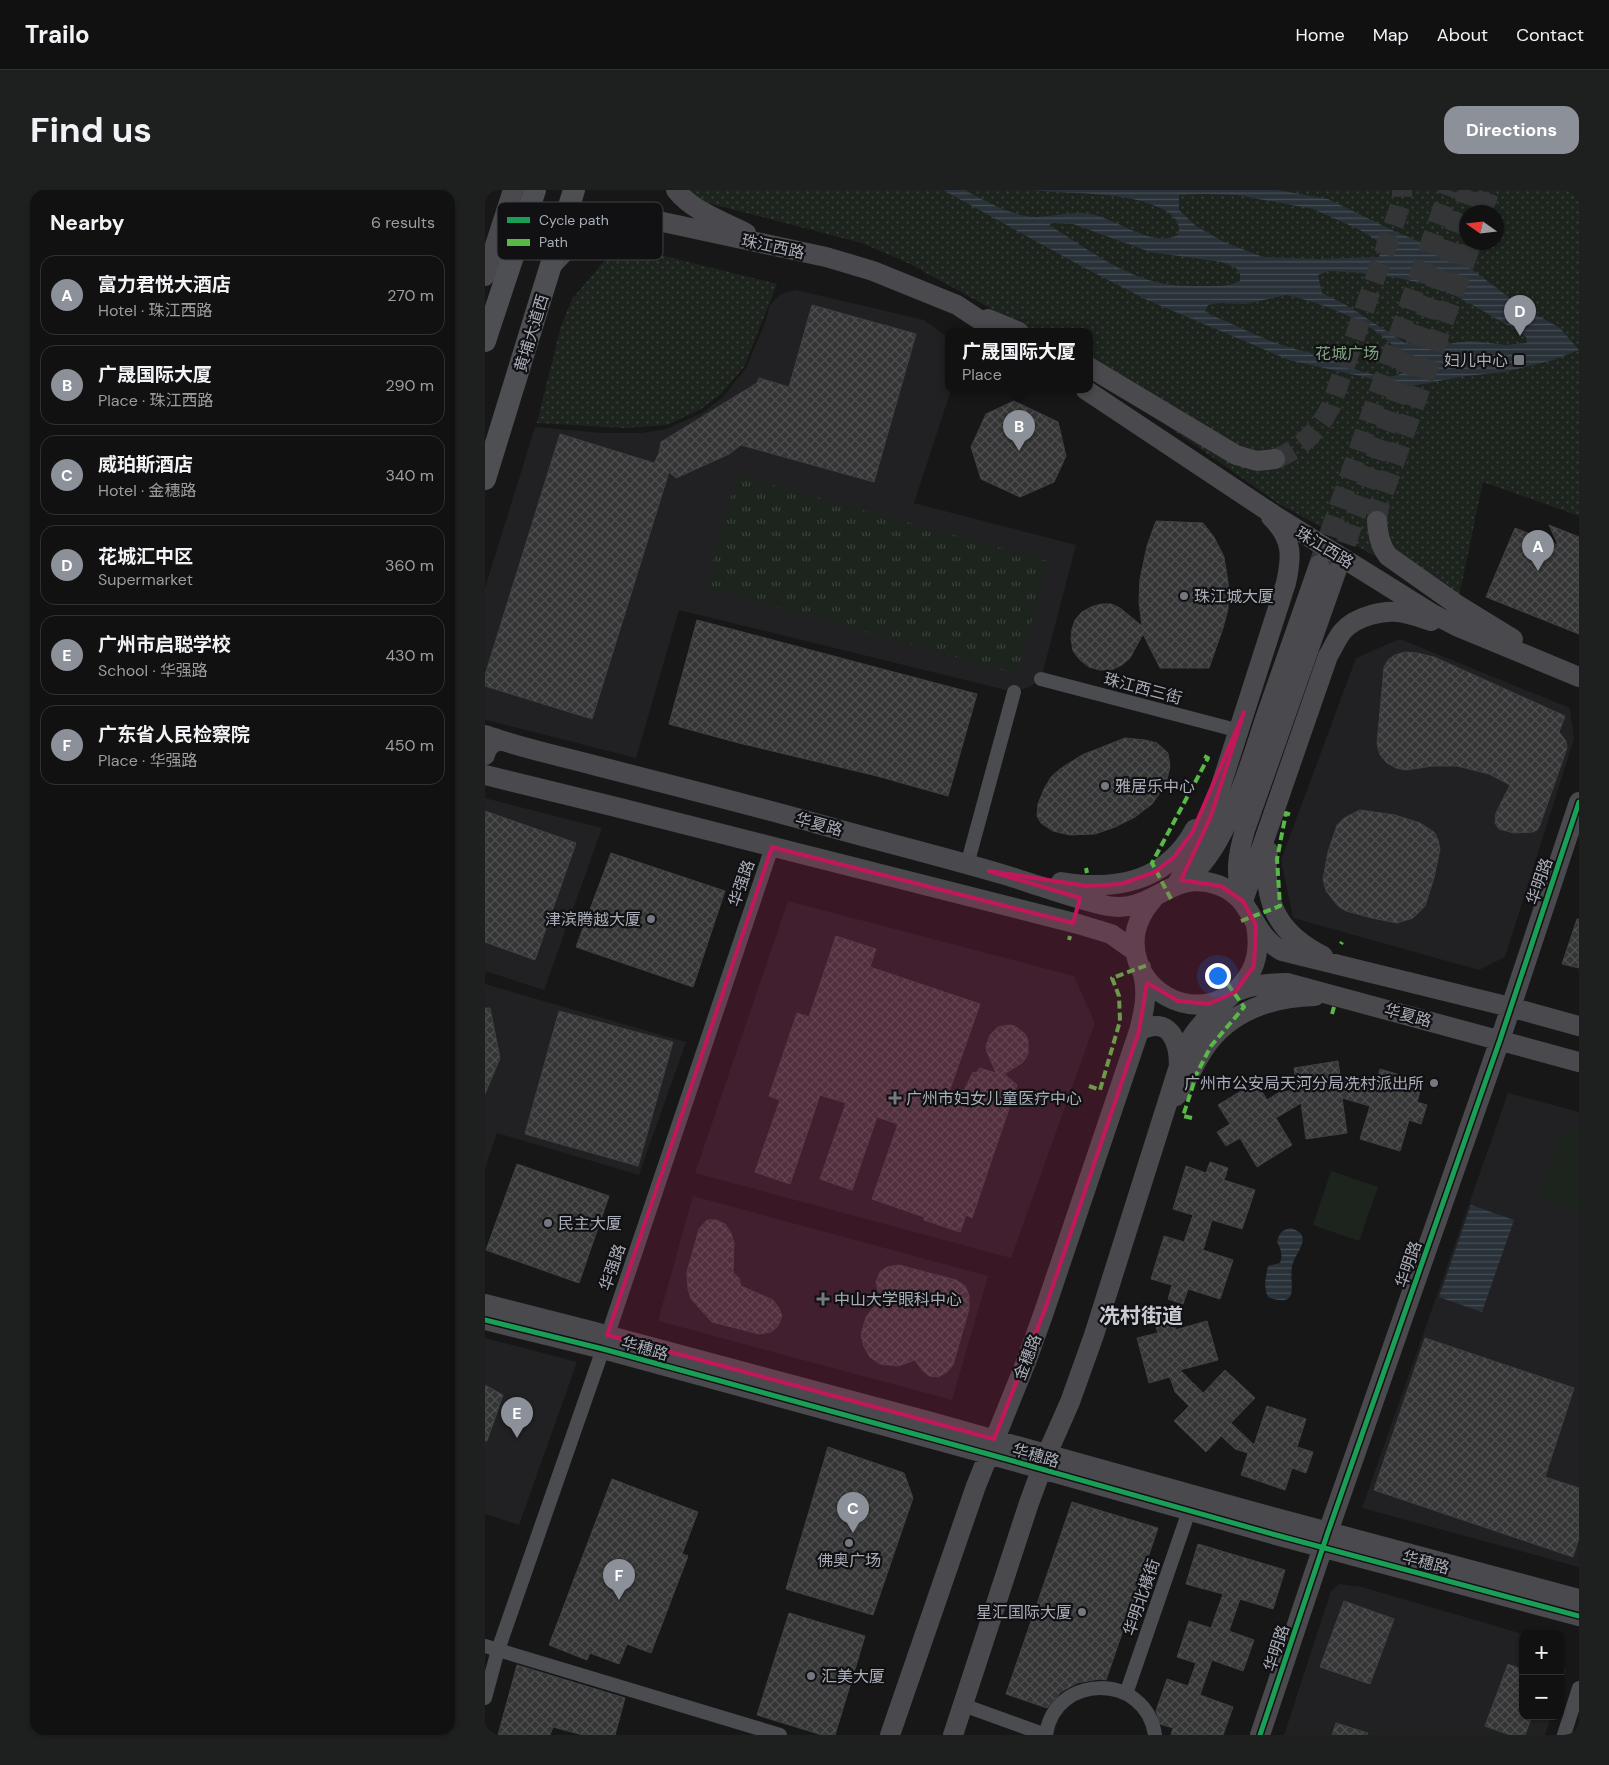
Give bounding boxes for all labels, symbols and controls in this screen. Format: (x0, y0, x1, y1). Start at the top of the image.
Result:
text: Trailo (25, 19, 90, 50)
text: Home (1295, 23, 1345, 47)
text: Map (1373, 23, 1409, 47)
text: About (1437, 23, 1488, 47)
text: Contact (1516, 23, 1584, 47)
button: Directions (1444, 106, 1579, 154)
text: Find us (30, 107, 152, 153)
legend (497, 202, 663, 260)
north arrow (1459, 205, 1504, 250)
text: Nearby (50, 209, 124, 237)
text: Cycle path (539, 211, 609, 229)
text: 6 results (371, 212, 435, 233)
street label: 珠江西路 (739, 230, 806, 263)
text: Path (539, 233, 568, 251)
text: 富力君悦大酒店 (98, 272, 231, 297)
text: A (61, 285, 73, 306)
text: 270 m (387, 285, 434, 306)
street label: 黄埔大道西 (510, 292, 553, 374)
pin: D (1504, 295, 1536, 336)
text: Hotel · 珠江西路 (98, 300, 212, 321)
popup (945, 328, 1093, 393)
text: 广晟国际大厦 (962, 339, 1076, 364)
park label: 花城广场 (1315, 343, 1379, 364)
place label: 妇儿中心 (1444, 350, 1508, 371)
marker: 妇儿中心 (1512, 353, 1526, 367)
text: 广晟国际大厦 (98, 362, 212, 387)
text: Place (962, 364, 1002, 385)
text: B (62, 375, 72, 396)
text: 290 m (385, 375, 434, 396)
text: Place · 珠江西路 (98, 390, 213, 411)
pin: B (1003, 410, 1035, 451)
text: 威珀斯酒店 (98, 452, 193, 477)
text: C (61, 465, 73, 486)
text: 340 m (385, 465, 434, 486)
text: Hotel · 金穗路 (98, 480, 196, 501)
street label: 珠江西路 (1292, 522, 1358, 573)
pin: A (1522, 530, 1554, 571)
text: 花城汇中区 (98, 544, 193, 569)
text: D (61, 555, 73, 576)
text: 360 m (385, 555, 434, 576)
text: Supermarket (98, 569, 193, 590)
place label: 珠江城大厦 (1194, 586, 1274, 607)
marker: 珠江城大厦 (1178, 590, 1190, 602)
text: 广州市启聪学校 (98, 632, 231, 657)
text: E (62, 645, 72, 666)
text: 430 m (385, 645, 434, 666)
text: School · 华强路 (98, 660, 208, 681)
street label: 珠江西三街 (1102, 668, 1184, 709)
text: 广东省人民检察院 (98, 722, 250, 747)
text: F (63, 735, 71, 756)
text: 450 m (385, 735, 434, 756)
text: Place · 华强路 (98, 750, 197, 771)
place label: 雅居乐中心 (1115, 776, 1195, 797)
marker: 雅居乐中心 (1099, 780, 1111, 792)
street label: 华夏路 (793, 808, 845, 841)
street label: 华明路 (1522, 855, 1557, 907)
street label: 华强路 (724, 857, 759, 909)
place label: 津滨腾越大厦 (545, 909, 641, 930)
marker: 津滨腾越大厦 (645, 913, 657, 925)
your location (1205, 963, 1231, 989)
street label: 华夏路 (1382, 999, 1434, 1032)
place label: 广州市公安局天河分局冼村派出所 (1184, 1073, 1424, 1094)
marker: 广州市公安局天河分局冼村派出所 (1428, 1077, 1440, 1089)
place label: 广州市妇女儿童医疗中心 (906, 1088, 1082, 1109)
marker: 广州市妇女儿童医疗中心 (888, 1091, 902, 1105)
place label: 民主大厦 (558, 1213, 622, 1234)
marker: 民主大厦 (542, 1217, 554, 1229)
street label: 华明路 (1391, 1238, 1426, 1290)
street label: 华强路 (595, 1241, 630, 1293)
place label: 中山大学眼科中心 (834, 1289, 962, 1310)
marker: 中山大学眼科中心 (816, 1292, 830, 1306)
district label: 冼村街道 (1099, 1302, 1183, 1330)
street label: 金穗路 (1009, 1331, 1046, 1383)
street label: 华穗路 (619, 1332, 671, 1365)
pin: E (501, 1397, 533, 1438)
street label: 华穗路 (1010, 1439, 1062, 1472)
pin: C (837, 1492, 869, 1533)
marker: 佛奥广场 (843, 1537, 855, 1549)
street label: 华穗路 (1400, 1546, 1452, 1579)
place label: 佛奥广场 (817, 1550, 881, 1571)
street label: 华明北橫街 (1119, 1556, 1164, 1638)
pin: F (603, 1559, 635, 1600)
place label: 星汇国际大厦 (976, 1602, 1072, 1623)
marker: 星汇国际大厦 (1076, 1606, 1088, 1618)
street label: 华明路 (1259, 1622, 1294, 1674)
map controls (1519, 1630, 1564, 1720)
button: + (1519, 1630, 1564, 1675)
place label: 汇美大厦 (821, 1666, 885, 1687)
marker: 汇美大厦 (805, 1670, 817, 1682)
button: − (1519, 1675, 1564, 1720)

